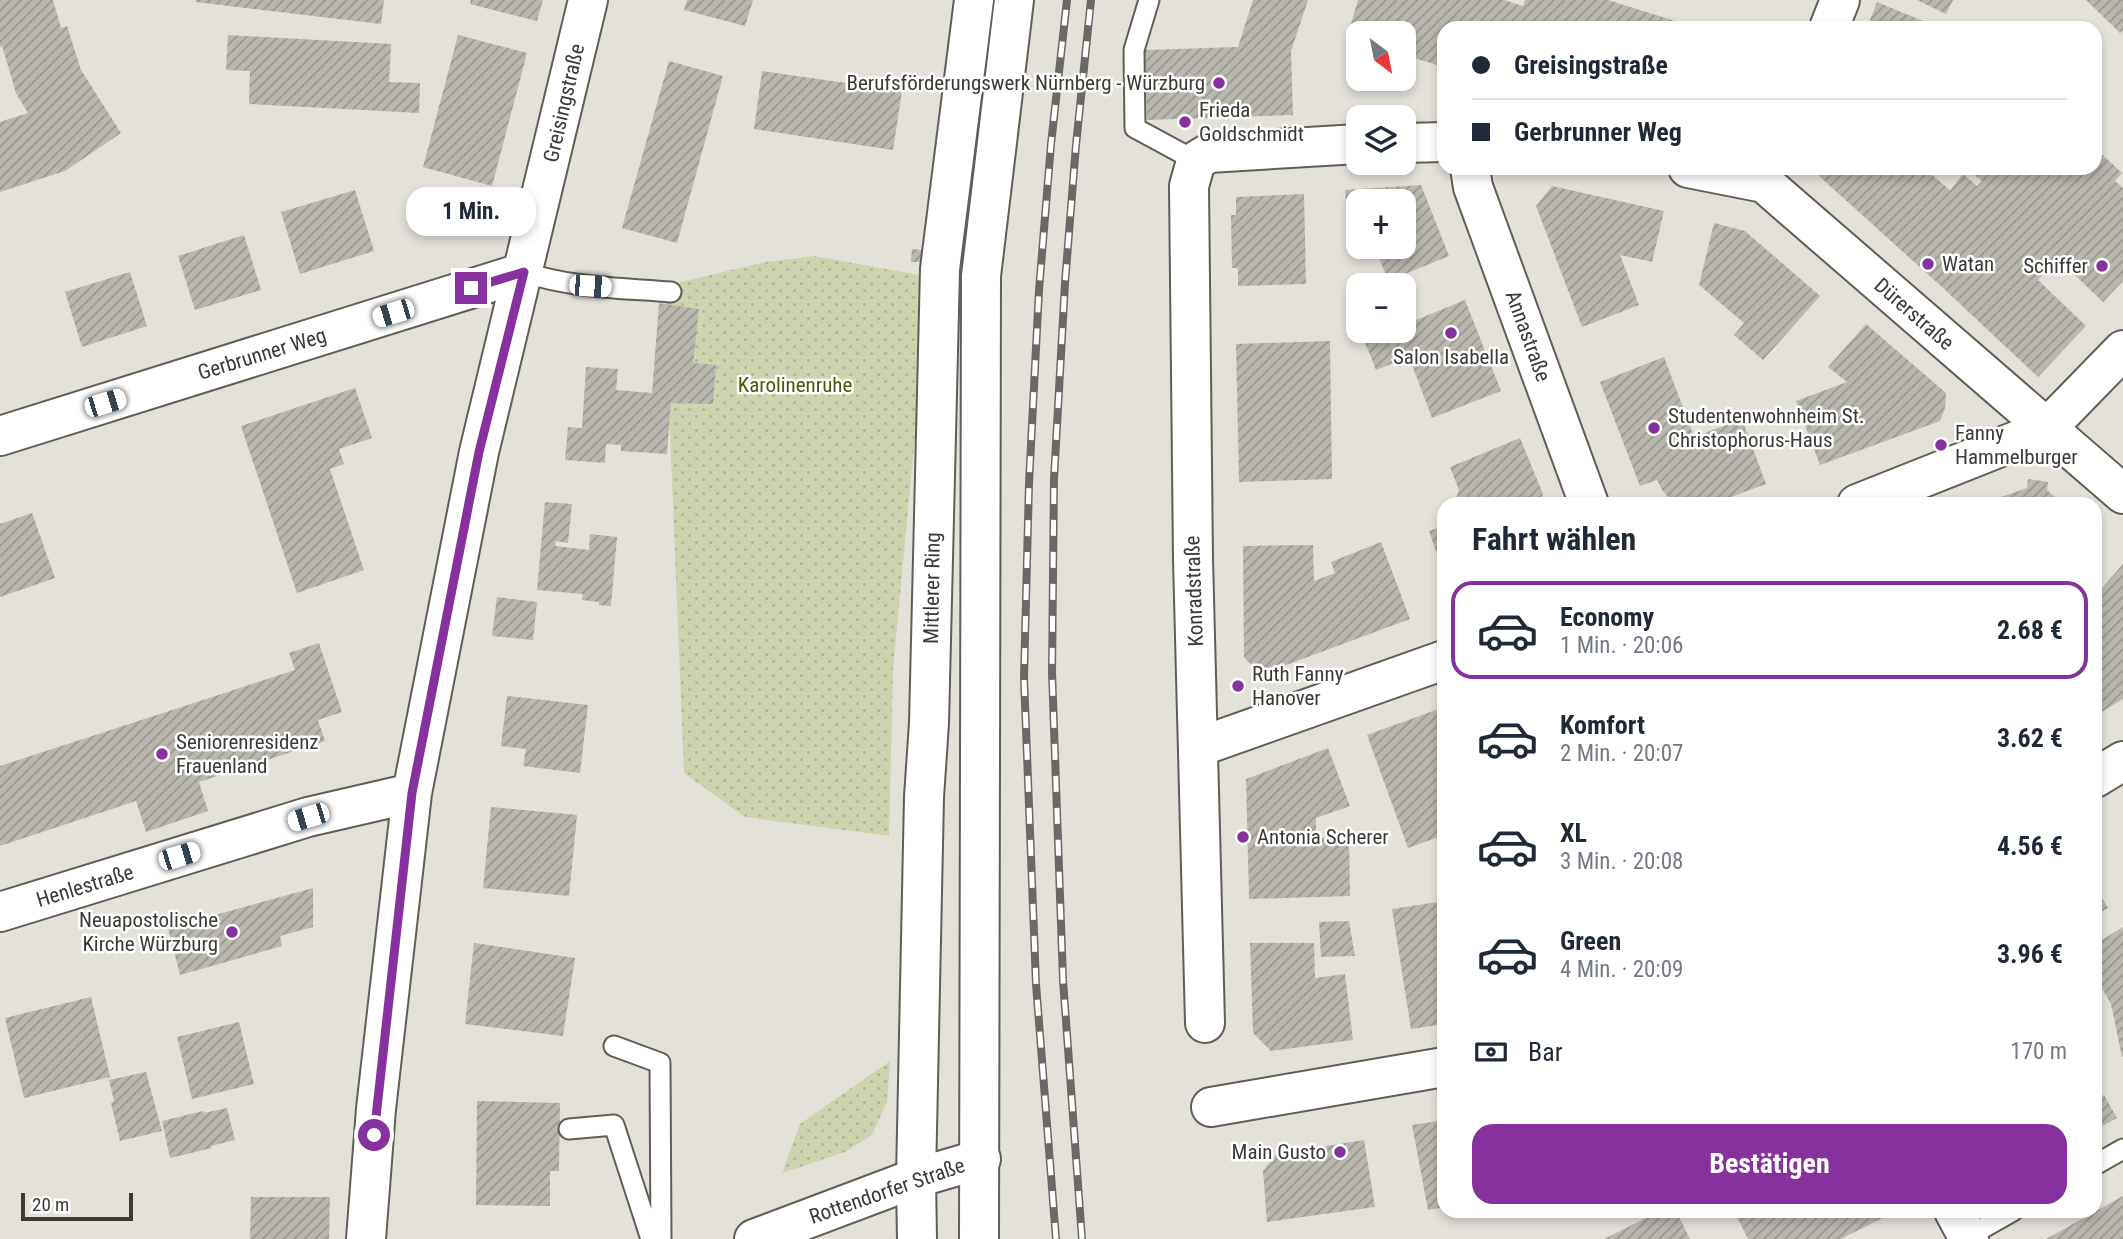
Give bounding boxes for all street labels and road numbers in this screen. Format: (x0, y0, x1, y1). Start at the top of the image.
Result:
street label: Greisingstraße (539, 41, 589, 165)
street label: Dürerstraße (1869, 273, 1959, 355)
street label: Annastraße (1500, 287, 1556, 385)
street label: Gerbrunner Weg (195, 323, 329, 385)
street label: Mittlerer Ring (919, 532, 945, 644)
street label: Konradstraße (1180, 535, 1208, 647)
street label: Henlestraße (34, 860, 137, 912)
street label: Rottendorfer Straße (806, 1153, 968, 1229)

